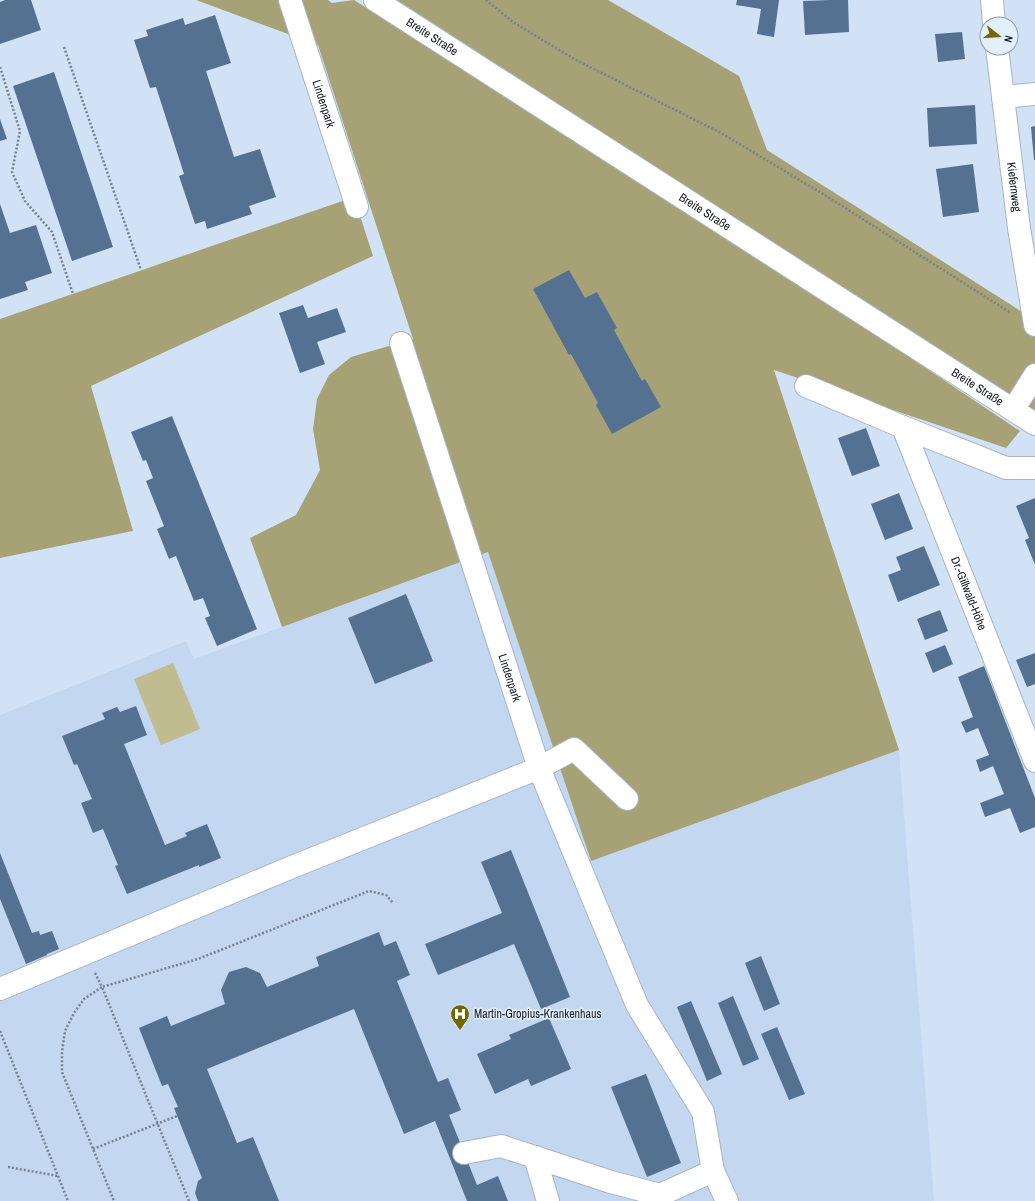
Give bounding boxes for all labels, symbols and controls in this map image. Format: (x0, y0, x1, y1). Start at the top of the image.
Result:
street label: Breite Straße (403, 14, 461, 59)
north arrow (979, 16, 1019, 56)
text: N (1001, 34, 1016, 44)
street label: Lindenpark (308, 78, 339, 130)
street label: Kiefernweg (1003, 161, 1025, 213)
street label: Breite Straße (676, 189, 734, 234)
street label: Breite Straße (948, 364, 1006, 410)
street label: Dr.-Gillwald-Höhe (947, 554, 991, 633)
street label: Lindenpark (494, 652, 525, 704)
hospital icon: Martin-Gropius-Krankenhaus (449, 1003, 471, 1031)
place label: Martin-Gropius-Krankenhaus (474, 1006, 602, 1022)

